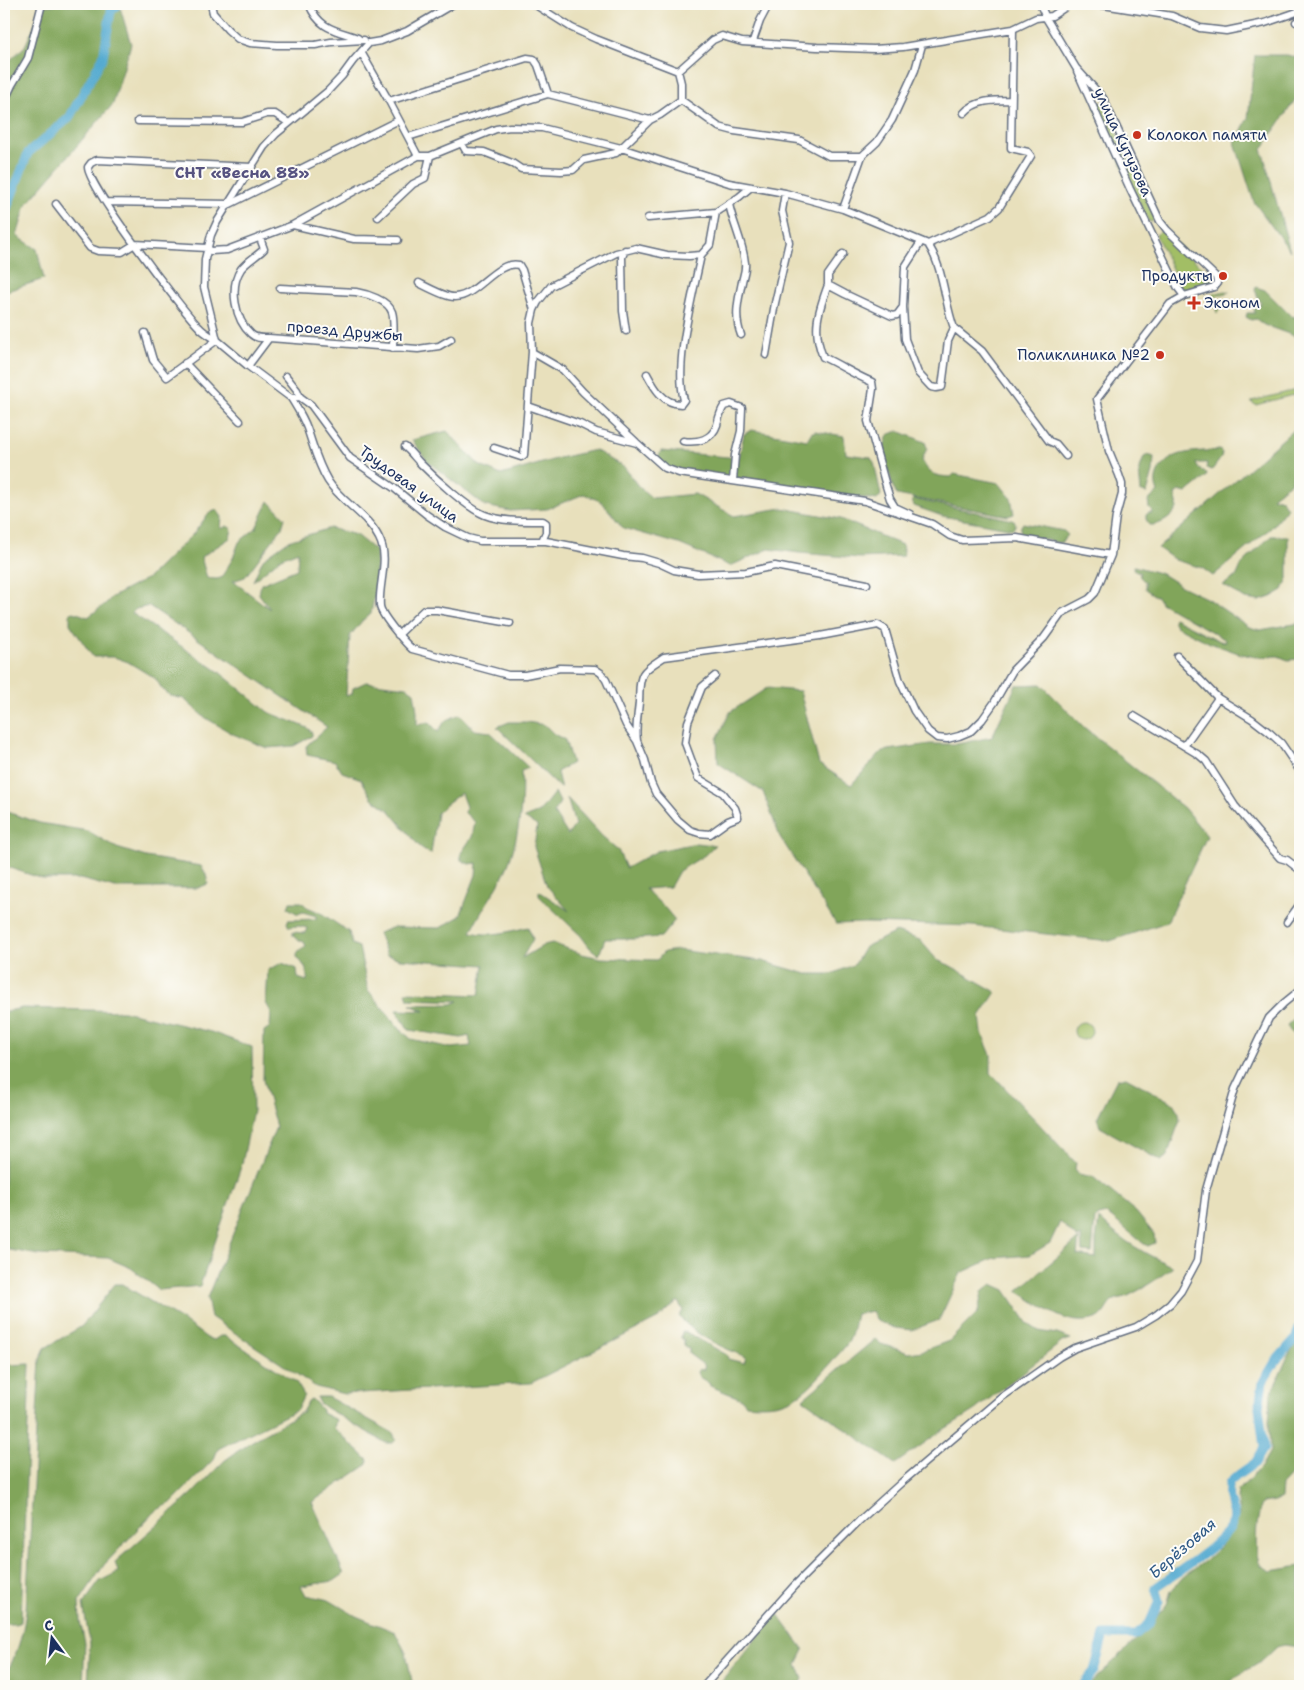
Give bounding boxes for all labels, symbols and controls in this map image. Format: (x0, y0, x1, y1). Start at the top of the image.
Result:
street label: улица Кутузова (1089, 84, 1157, 200)
place label: Колокол памяти (1147, 125, 1267, 145)
marker: Колокол памяти (1131, 129, 1143, 141)
district label: СНТ «Весна 88» (175, 162, 309, 183)
place label: Продукты (1142, 266, 1213, 286)
marker: Продукты (1217, 270, 1229, 282)
place label: Эконом (1204, 293, 1260, 313)
marker: Эконом (1188, 297, 1200, 309)
street label: проезд Дружбы (286, 316, 404, 346)
place label: Поликлиника №2 (1018, 345, 1150, 365)
marker: Поликлиника №2 (1154, 349, 1166, 361)
street label: Трудовая улица (355, 441, 464, 527)
water label: Берёзовая (1144, 1513, 1220, 1583)
north arrow (28, 1612, 78, 1662)
text: С (42, 1616, 55, 1635)

